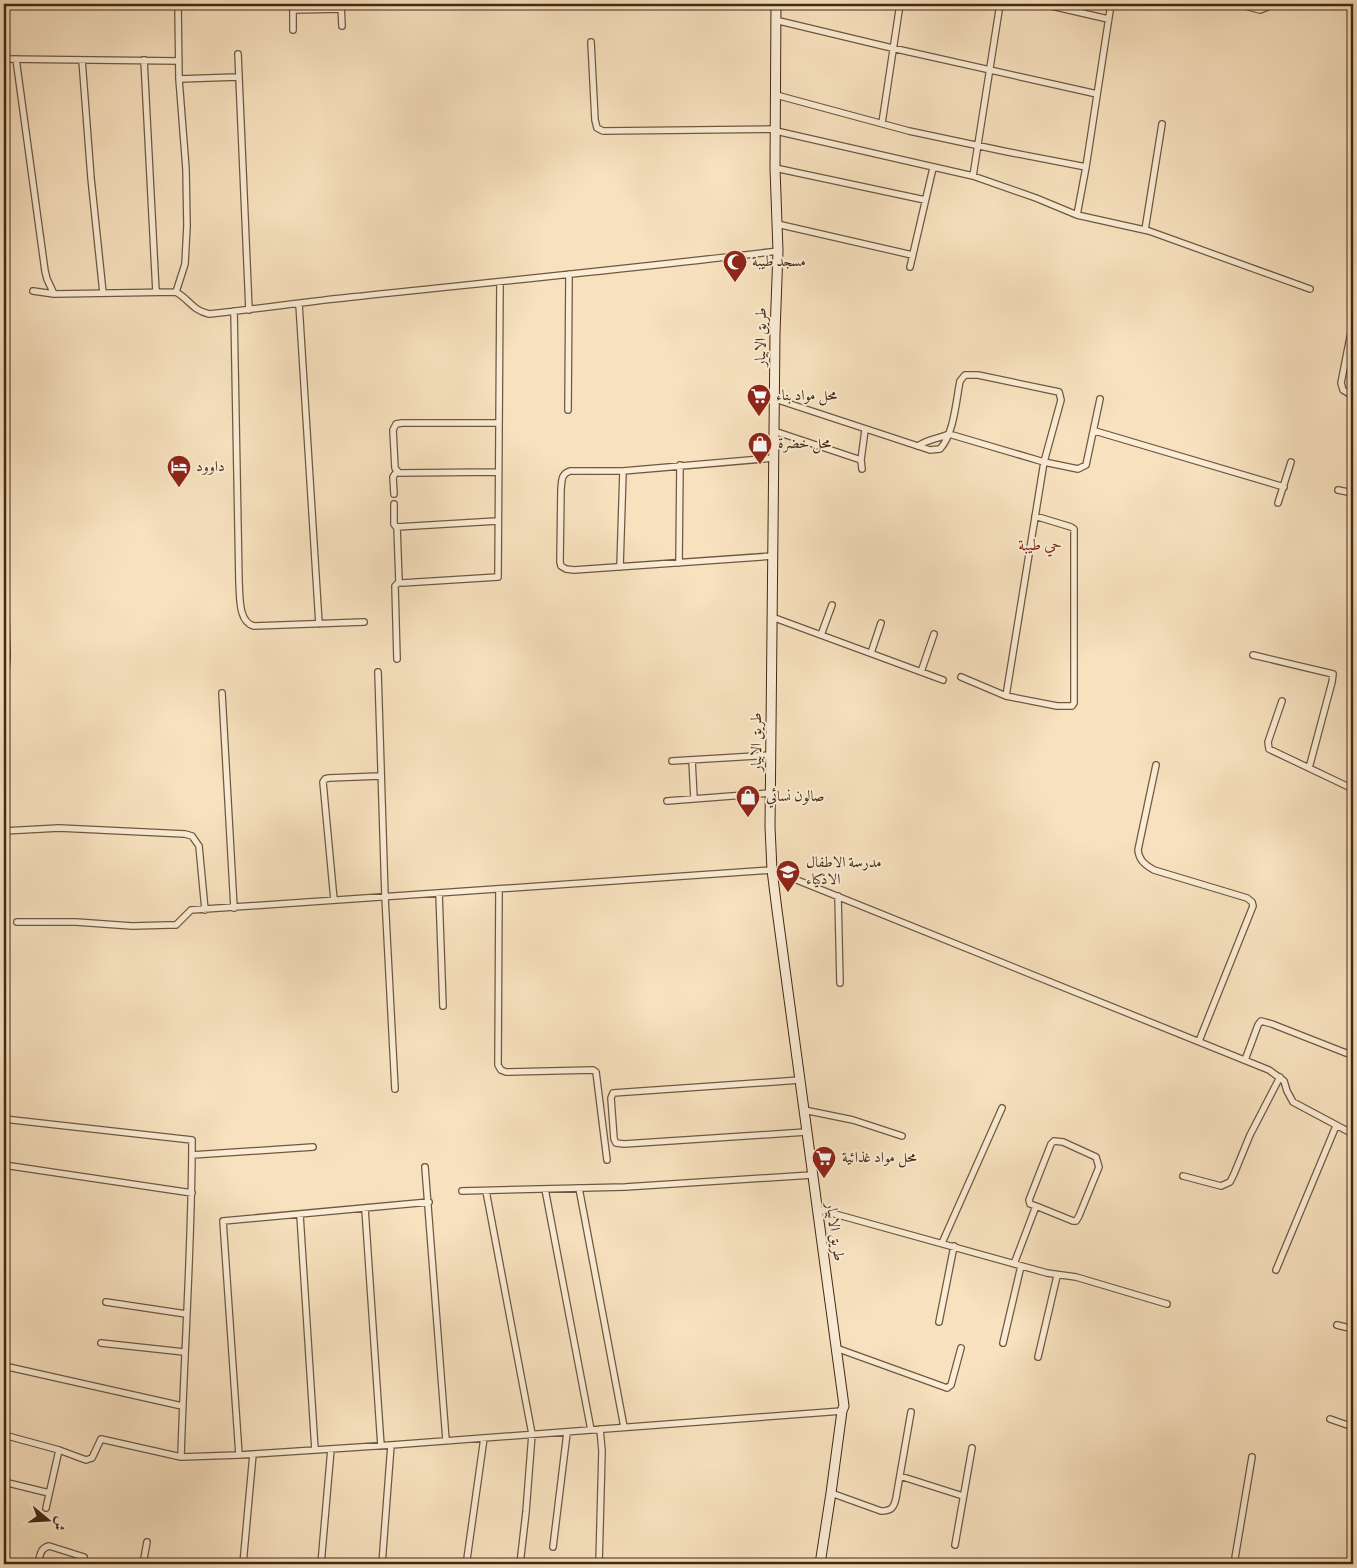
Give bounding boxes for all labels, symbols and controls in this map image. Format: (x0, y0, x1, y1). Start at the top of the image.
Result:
mosque icon: مسجد طيبة (722, 249, 748, 283)
place label: مسجد طيبة (752, 252, 806, 273)
street label: طريق الابيار (751, 307, 773, 369)
supermarket icon: محل مواد بناء (746, 383, 772, 417)
place label: محل مواد بناء (776, 386, 837, 407)
shop icon: محل خضرة (747, 431, 773, 465)
place label: محل خضرة (778, 434, 831, 455)
hotel icon: داوود (166, 454, 192, 488)
place label: داوود (196, 457, 225, 478)
district label: حي طيبة (1018, 535, 1062, 557)
street label: طريق الابيار (747, 713, 768, 773)
shop icon: صالون نسائي (735, 784, 761, 818)
place label: صالون نسائي (766, 787, 824, 808)
place label: مدرسة الاطفال الاذكياء (806, 853, 882, 891)
school or university icon: مدرسة الاطفال الاذكياء (775, 859, 801, 893)
supermarket icon: محل مواد غذائية (811, 1145, 837, 1179)
place label: محل مواد غذائية (842, 1148, 917, 1169)
street label: طريق الابيار (819, 1199, 849, 1263)
north arrow (22, 1496, 72, 1546)
text: ش (48, 1514, 70, 1533)

